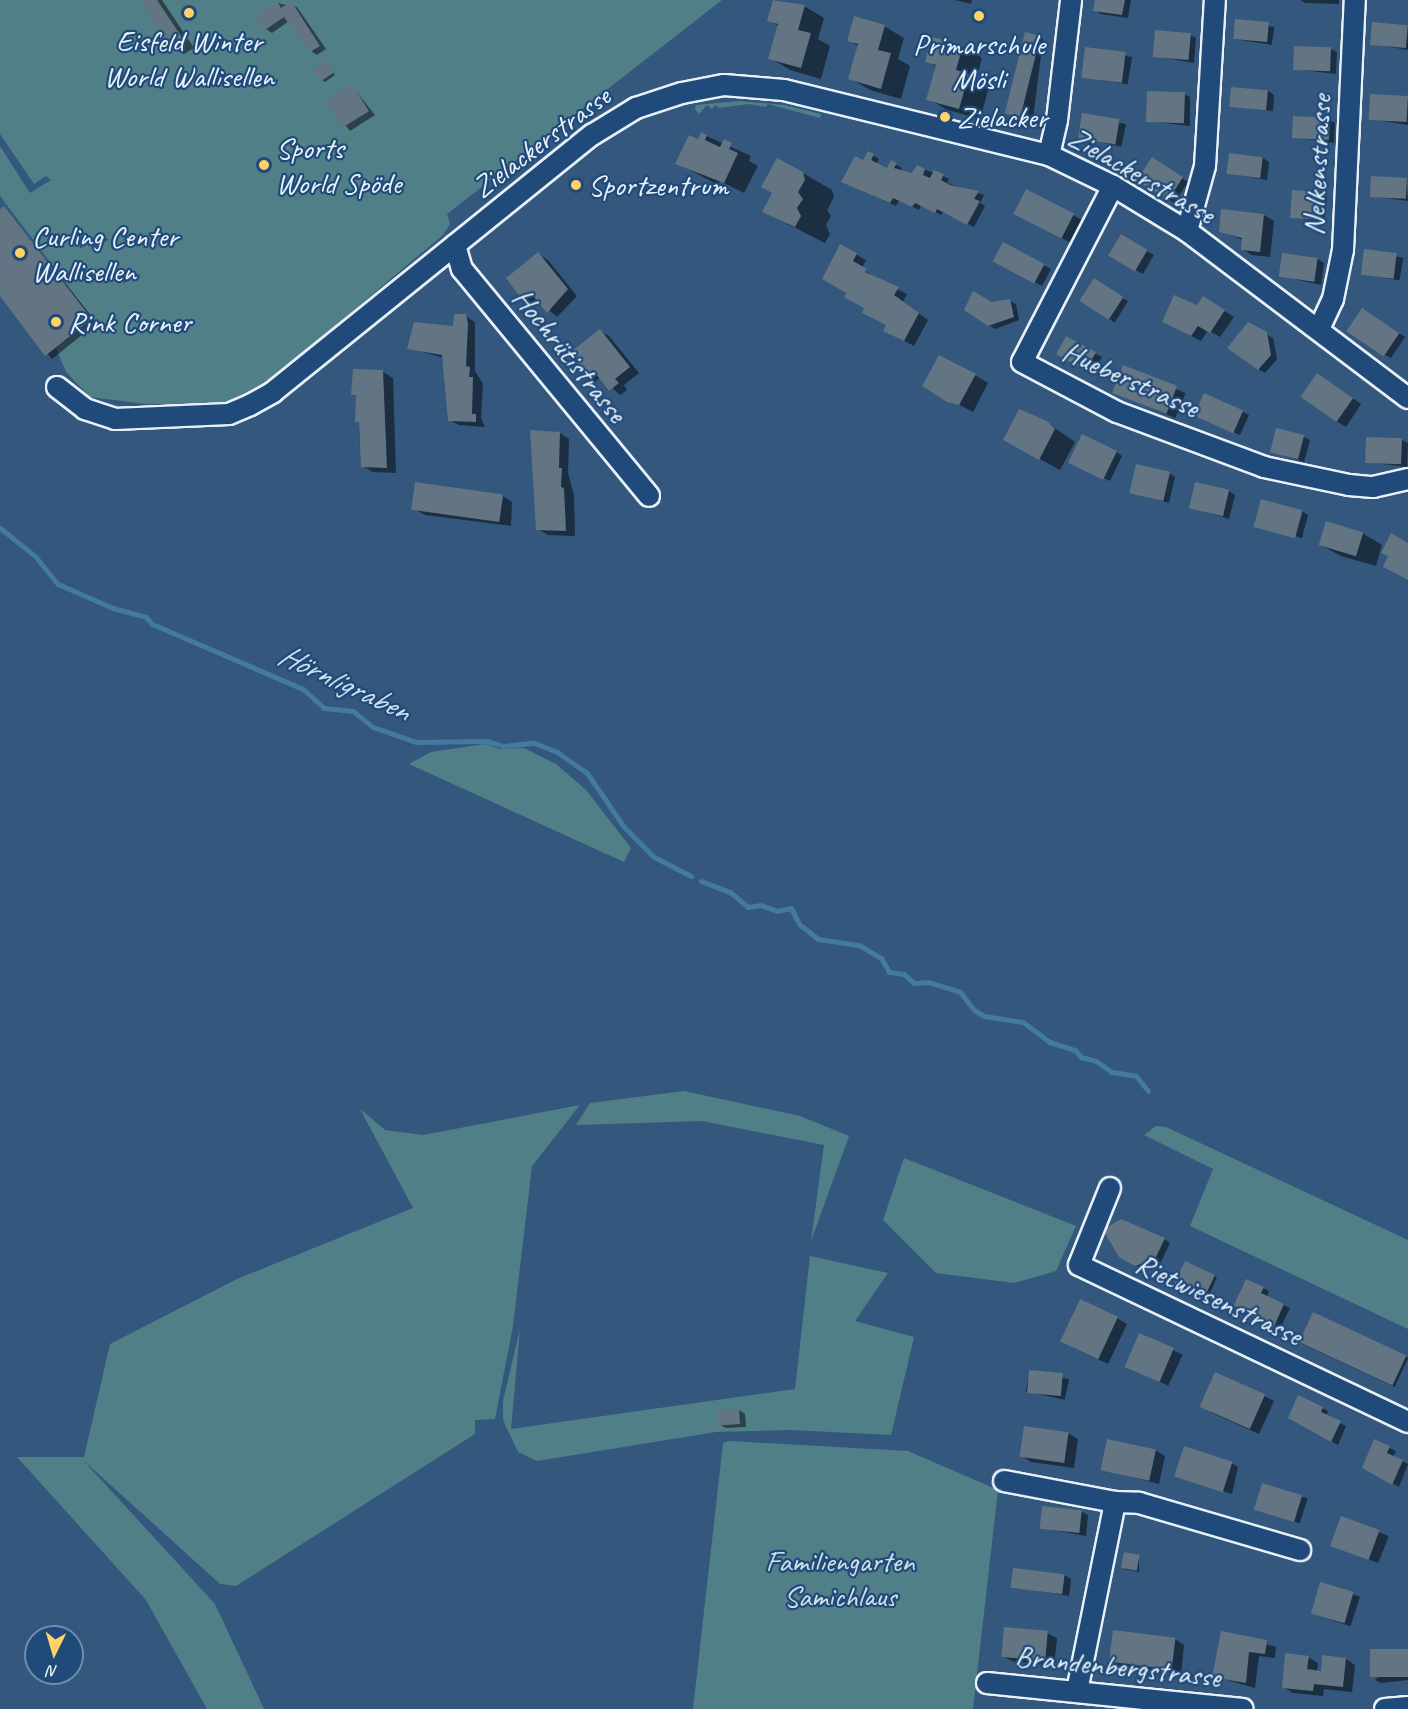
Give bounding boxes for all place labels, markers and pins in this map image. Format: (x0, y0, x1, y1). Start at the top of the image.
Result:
marker: Eisfeld Winter World Wallisellen (182, 6, 196, 20)
marker: Primarschule Mösli (972, 9, 986, 23)
place label: Eisfeld Winter World Wallisellen (104, 23, 274, 94)
place label: Primarschule Mösli (913, 26, 1045, 96)
place label: Zielacker (957, 99, 1047, 135)
marker: Zielacker (938, 110, 952, 124)
place label: Sports World Spöde (276, 130, 401, 201)
marker: Sports World Spöde (257, 158, 271, 172)
place label: Sportzentrum (588, 167, 728, 203)
marker: Sportzentrum (569, 178, 583, 192)
place label: Curling Center Wallisellen (32, 218, 178, 288)
marker: Curling Center Wallisellen (13, 246, 27, 260)
place label: Rink Corner (68, 304, 191, 340)
marker: Rink Corner (49, 315, 63, 329)

